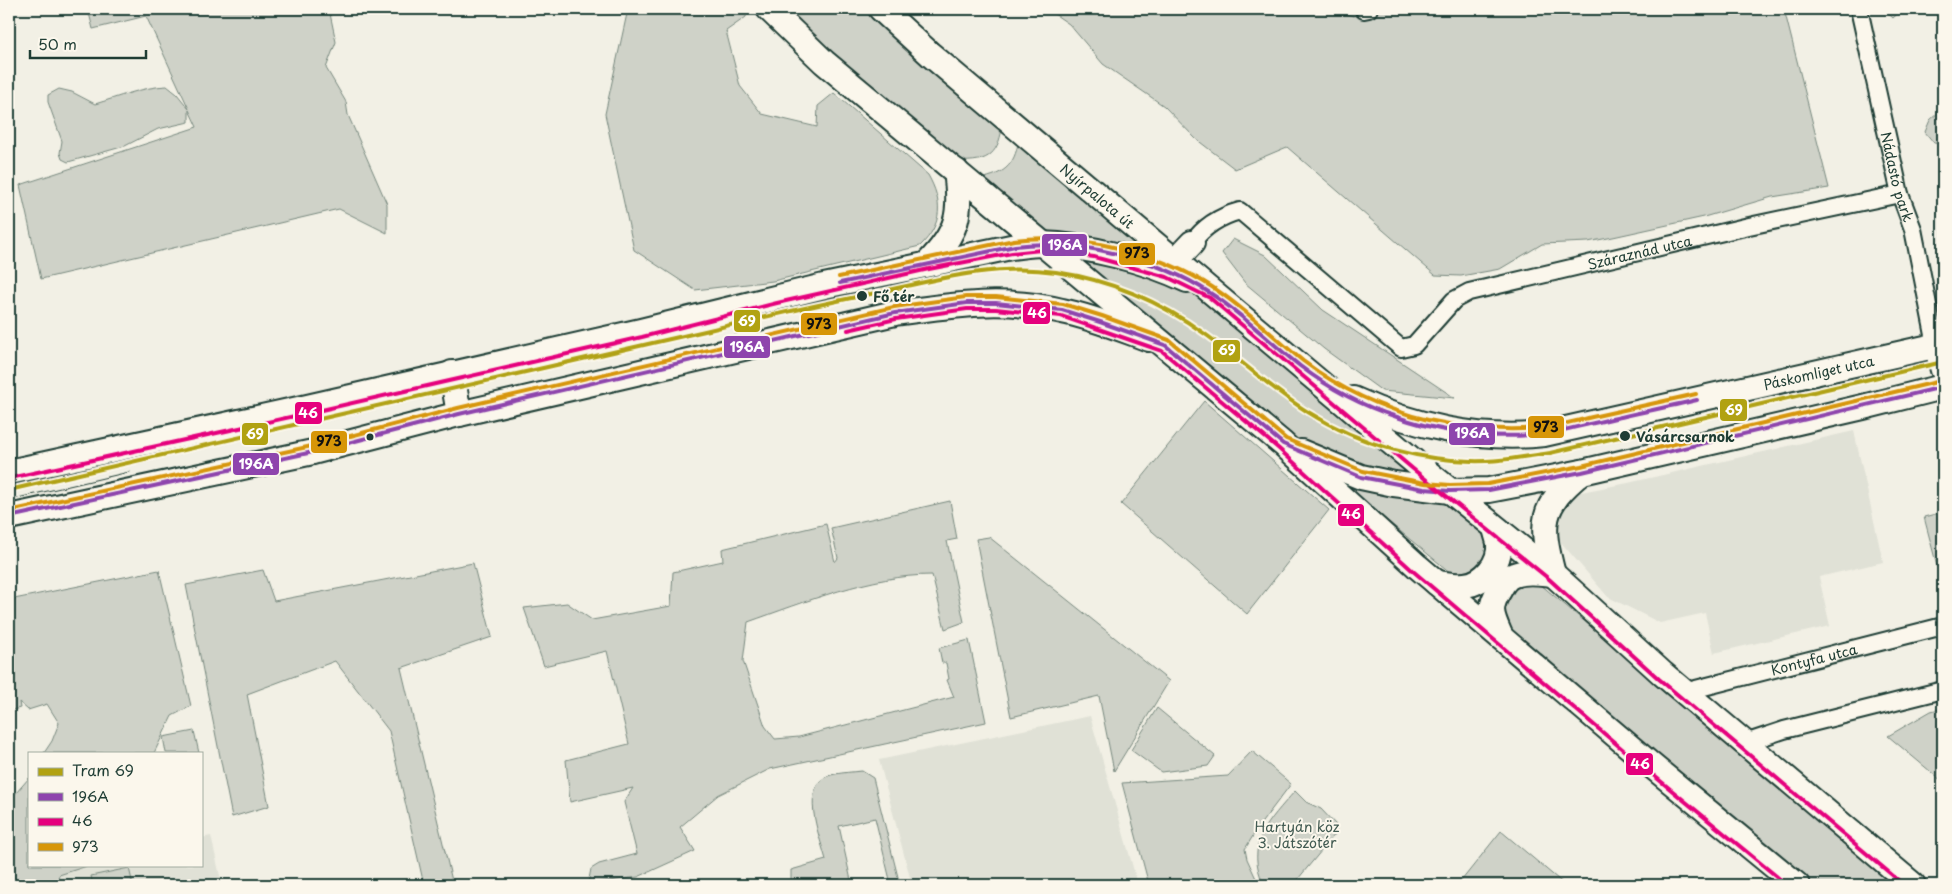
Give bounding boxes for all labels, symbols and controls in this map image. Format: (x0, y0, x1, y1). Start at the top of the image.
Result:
scale bar (30, 28, 146, 60)
text: 50 m (38, 32, 77, 55)
street label: Nádastó park (1876, 130, 1920, 225)
street label: Nyírpalota út (1056, 158, 1140, 233)
street label: Száraznád utca (1585, 229, 1694, 274)
line badge: 196A (1041, 233, 1088, 257)
text: 196A (1047, 234, 1083, 255)
line badge: 973 (1118, 242, 1156, 266)
text: 973 (1124, 242, 1150, 263)
place label: Fő tér (873, 286, 915, 307)
marker: Fő tér (855, 289, 869, 303)
line badge: 46 (1022, 301, 1051, 325)
text: 46 (1027, 302, 1047, 323)
line badge: 69 (733, 309, 761, 333)
text: 69 (738, 310, 756, 331)
line badge: 973 (800, 312, 838, 336)
text: 973 (806, 313, 832, 334)
line badge: 196A (723, 335, 771, 359)
text: 196A (729, 336, 765, 357)
line badge: 69 (1212, 339, 1241, 363)
text: 69 (1218, 339, 1236, 360)
street label: Páskomliget utca (1761, 349, 1876, 395)
line badge: 69 (1719, 398, 1748, 422)
text: 69 (1725, 399, 1743, 420)
line badge: 46 (294, 401, 323, 425)
text: 46 (298, 402, 318, 423)
line badge: 973 (1527, 415, 1565, 439)
text: 973 (1533, 416, 1559, 437)
line badge: 69 (241, 422, 269, 446)
line badge: 196A (1448, 422, 1496, 446)
text: 196A (1454, 422, 1490, 443)
text: 69 (246, 423, 264, 444)
place label: Vásárcsarnok (1636, 426, 1735, 447)
marker: Vásárcsarnok (1618, 429, 1632, 443)
line badge: 973 (310, 430, 348, 454)
text: 973 (316, 430, 342, 451)
unlabelled marker (365, 432, 375, 442)
line badge: 196A (232, 452, 280, 476)
text: 196A (238, 453, 274, 474)
line badge: 46 (1337, 503, 1365, 527)
text: 46 (1341, 503, 1361, 524)
street label: Kontyfa utca (1768, 638, 1860, 680)
legend (28, 752, 202, 866)
line badge: 46 (1625, 752, 1654, 776)
text: 46 (1630, 753, 1650, 774)
text: Tram 69 (72, 758, 134, 781)
text: 196A (72, 784, 109, 807)
text: 46 (72, 808, 92, 831)
park label: Hartyán köz 3. Játszótér (1254, 816, 1340, 853)
text: 973 (72, 834, 99, 857)

